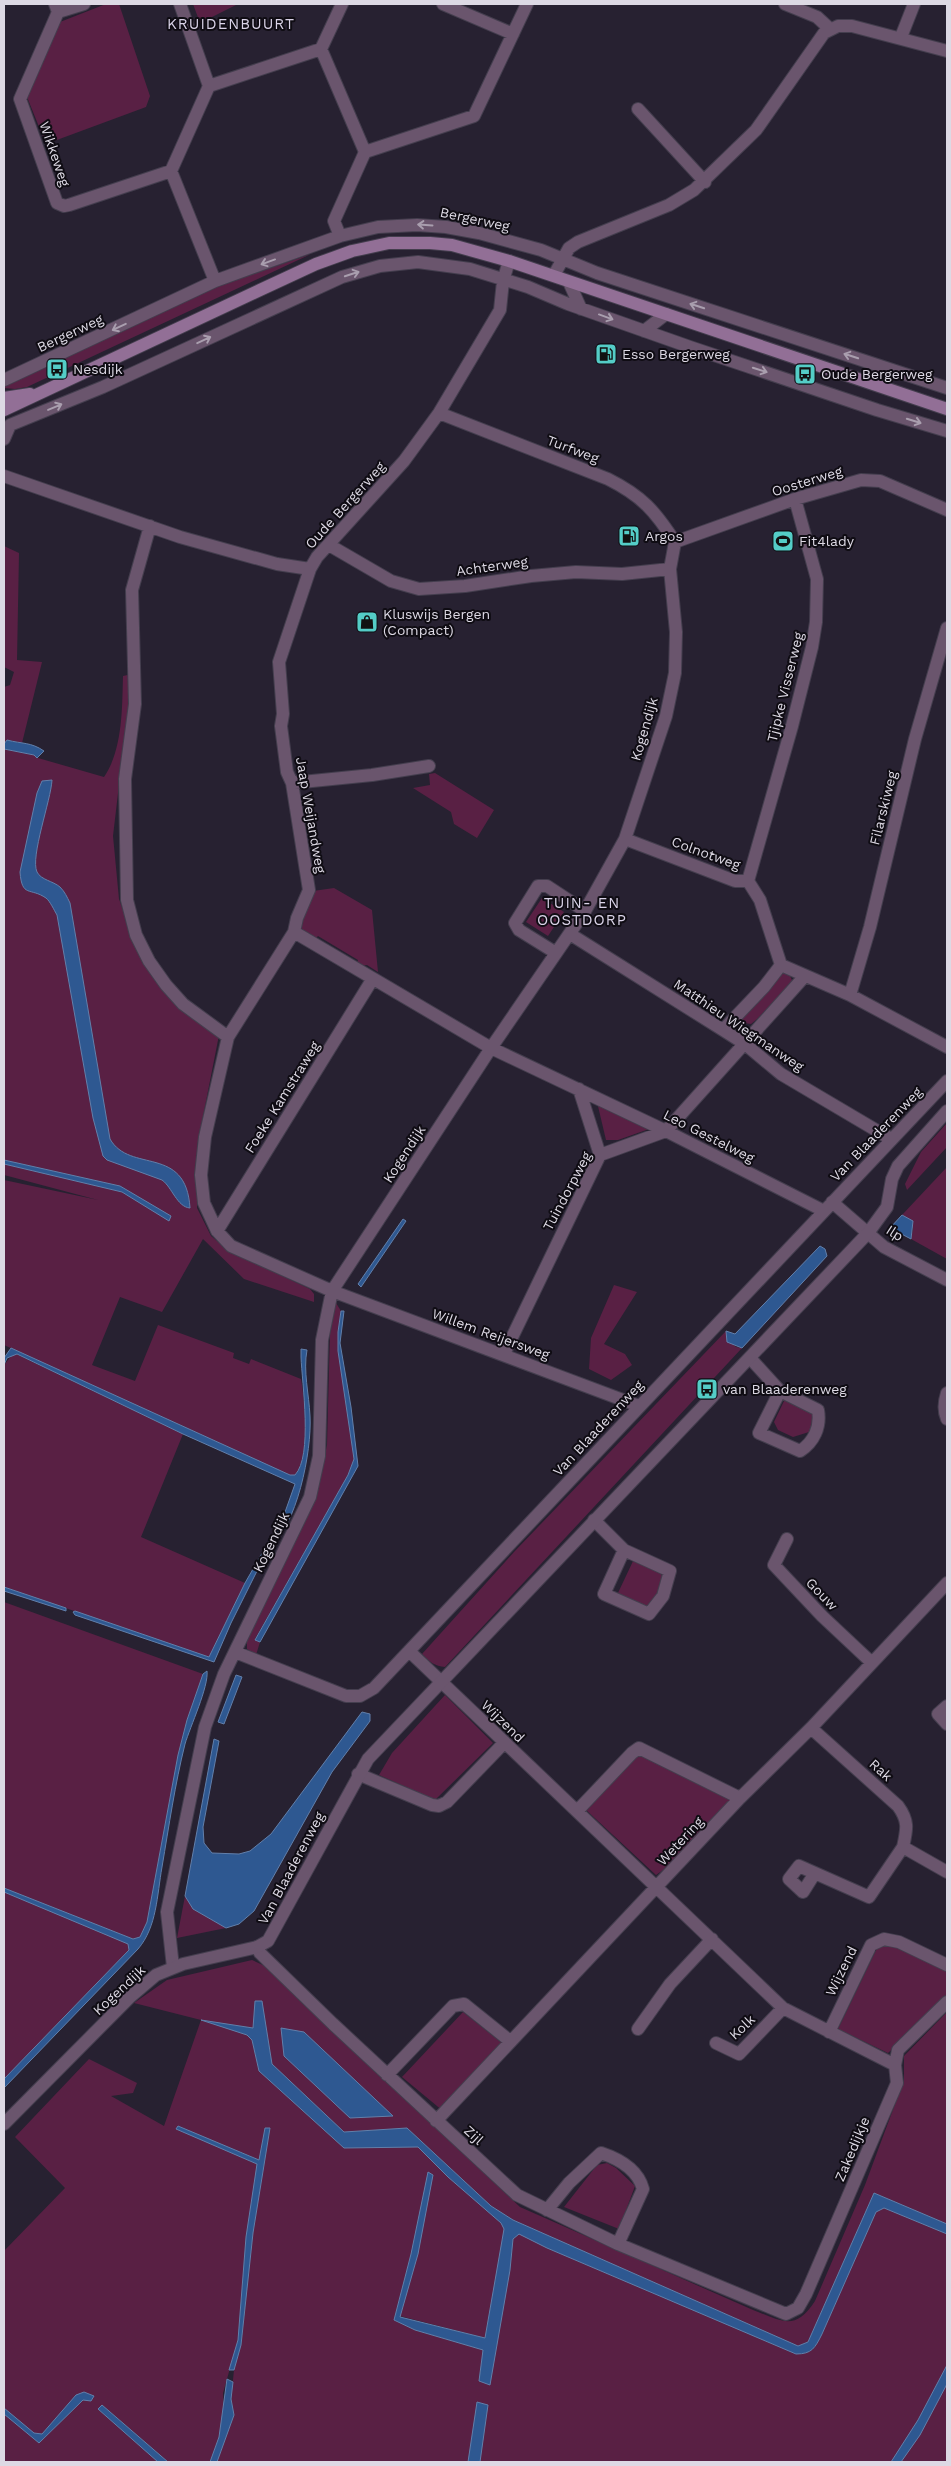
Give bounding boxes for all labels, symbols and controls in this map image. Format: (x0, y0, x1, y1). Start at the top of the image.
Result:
district label: KRUIDENBUURT (167, 15, 295, 33)
street label: Wikkeweg (36, 119, 74, 189)
street label: Bergerweg (439, 204, 512, 234)
one-way arrow (417, 221, 433, 230)
one-way arrow (261, 258, 276, 267)
one-way arrow (343, 269, 359, 278)
one-way arrow (689, 300, 705, 310)
street label: Bergerweg (35, 311, 106, 355)
one-way arrow (598, 313, 613, 322)
one-way arrow (112, 322, 127, 332)
one-way arrow (196, 335, 211, 345)
fuel station icon: Esso Bergerweg (594, 342, 618, 366)
place label: Esso Bergerweg (622, 346, 730, 362)
one-way arrow (843, 351, 859, 361)
bus stop icon: Nesdijk (45, 357, 69, 381)
place label: Nesdijk (73, 361, 123, 377)
bus stop icon: Oude Bergerweg (793, 362, 817, 386)
one-way arrow (751, 366, 767, 375)
place label: Oude Bergerweg (821, 366, 933, 382)
one-way arrow (47, 402, 62, 412)
one-way arrow (906, 416, 922, 426)
street label: Turfweg (545, 432, 602, 466)
street label: Oude Bergerweg (302, 458, 389, 552)
street label: Oosterweg (770, 463, 845, 499)
fuel station icon: Argos (617, 524, 641, 548)
place label: Argos (645, 528, 683, 544)
sports icon: Fit4lady (771, 529, 795, 553)
place label: Fit4lady (799, 533, 855, 549)
street label: Achterweg (455, 553, 529, 579)
place label: Kluswijs Bergen (Compact) (383, 606, 490, 638)
shop icon: Kluswijs Bergen (Compact) (355, 610, 379, 634)
street label: Tjipke Visserweg (764, 630, 807, 744)
street label: Kogendijk (627, 695, 661, 763)
street label: Jaap Weijandweg (293, 756, 329, 875)
street label: Filarskiweg (866, 769, 900, 847)
street label: Colnotweg (669, 833, 743, 873)
district label: TUIN- EN OOSTDORP (537, 894, 627, 929)
street label: Matthieu Wiegmanweg (671, 975, 808, 1075)
street label: Foeke Kamstraweg (241, 1038, 323, 1156)
street label: Van Blaaderenweg (827, 1083, 926, 1184)
street label: Leo Gestelweg (661, 1106, 758, 1166)
street label: Kogendijk (379, 1122, 429, 1186)
street label: Tuindorpweg (540, 1148, 595, 1233)
street label: Ilp (883, 1222, 907, 1244)
street label: Willem Reijersweg (430, 1305, 553, 1363)
street label: Van Blaaderenweg (550, 1376, 647, 1479)
bus stop icon: van Blaaderenweg (695, 1377, 719, 1401)
place label: van Blaaderenweg (723, 1381, 847, 1397)
street label: Kogendijk (249, 1509, 293, 1575)
street label: Gouw (803, 1574, 841, 1614)
street label: Wijzend (478, 1697, 528, 1745)
street label: Rak (866, 1756, 896, 1784)
street label: Van Blaaderenweg (255, 1809, 328, 1927)
street label: Wetering (654, 1813, 707, 1869)
street label: Wijzend (822, 1943, 860, 1999)
street label: Kogendijk (90, 1962, 148, 2018)
street label: Kolk (726, 2011, 758, 2043)
street label: Zakedijkje (831, 2114, 873, 2184)
street label: Zijl (461, 2122, 488, 2148)

